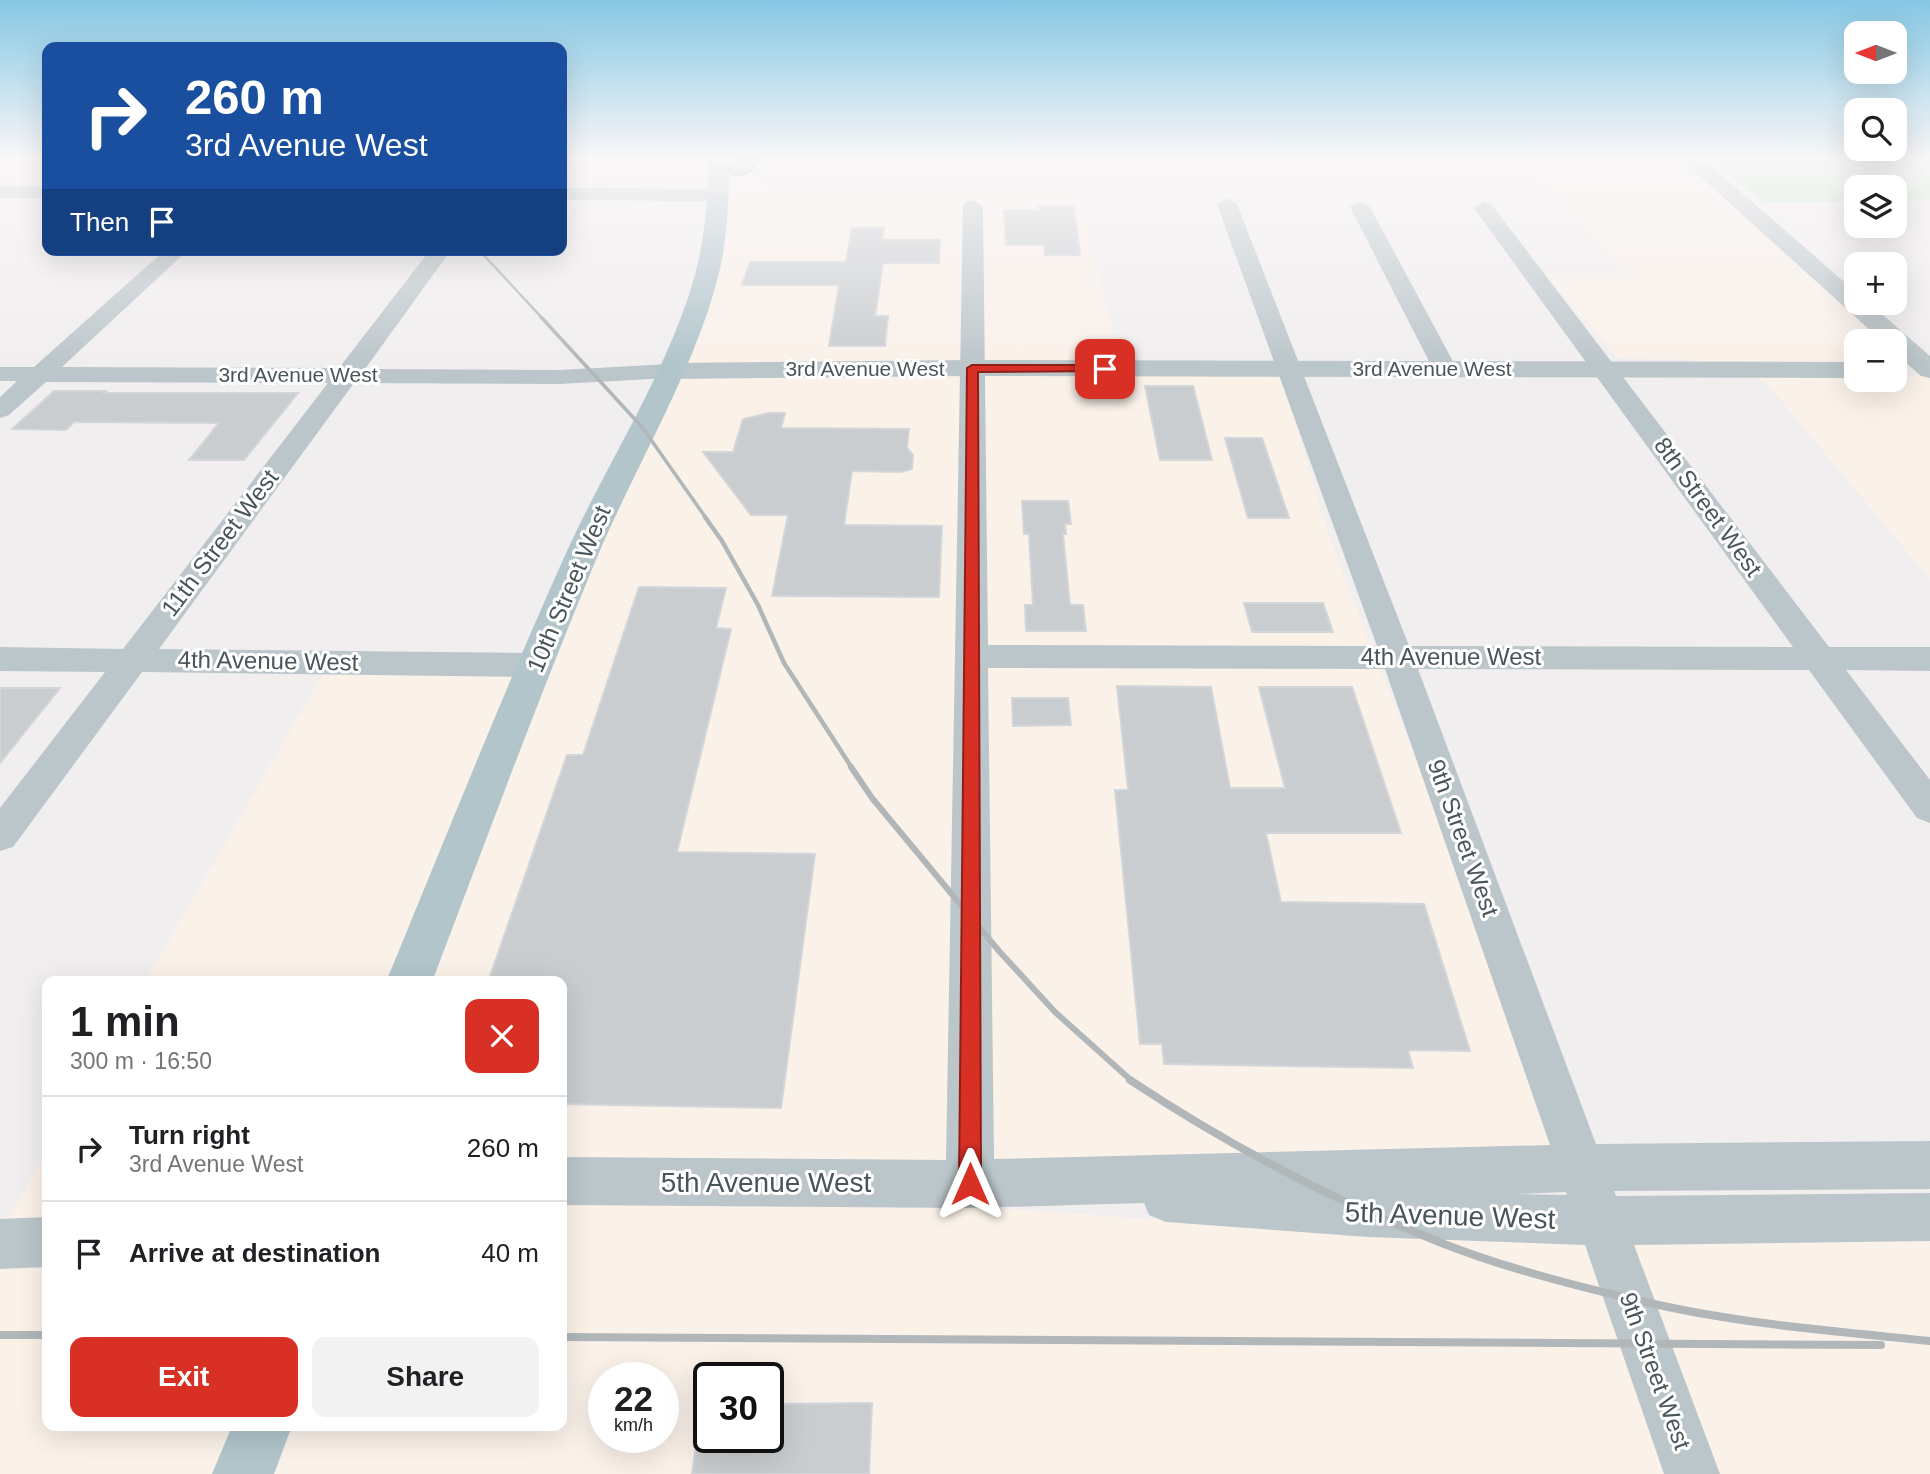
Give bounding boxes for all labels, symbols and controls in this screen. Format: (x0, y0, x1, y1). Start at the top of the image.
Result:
north arrow (1844, 21, 1908, 84)
map controls (1844, 21, 1907, 392)
icon: right (70, 70, 161, 161)
text: 260 m (185, 70, 324, 124)
button: search (1844, 98, 1907, 161)
text: 3rd Avenue West (185, 127, 428, 163)
button: layers (1844, 175, 1907, 238)
icon: arrive (143, 203, 181, 241)
text: Then (70, 207, 129, 237)
button: + (1844, 252, 1907, 315)
button: − (1844, 329, 1907, 392)
pin (1075, 339, 1135, 399)
icon: arrive (1086, 350, 1124, 388)
street label: 3rd Avenue West (785, 357, 945, 380)
street label: 3rd Avenue West (1352, 357, 1512, 380)
street label: 3rd Avenue West (218, 363, 378, 386)
street label: 8th Street West (1649, 432, 1768, 582)
street label: 11th Street West (156, 464, 284, 621)
street label: 10th Street West (521, 501, 616, 676)
street label: 4th Avenue West (1361, 643, 1542, 670)
street label: 4th Avenue West (177, 645, 359, 676)
street label: 9th Street West (1423, 756, 1504, 920)
text: 1 min (70, 998, 180, 1045)
button: close (465, 999, 539, 1073)
text: 300 m · 16:50 (70, 1048, 212, 1074)
text: Turn right (129, 1120, 250, 1150)
icon: right (70, 1130, 108, 1168)
text: 260 m (467, 1133, 539, 1163)
position arrow (933, 1147, 1007, 1221)
text: 3rd Avenue West (129, 1151, 303, 1177)
street label: 5th Avenue West (661, 1167, 872, 1198)
street label: 5th Avenue West (1344, 1196, 1556, 1235)
icon: arrive (70, 1235, 108, 1273)
text: Arrive at destination (129, 1238, 380, 1268)
text: 40 m (481, 1238, 539, 1268)
street label: 9th Street West (1615, 1289, 1696, 1453)
button: Exit (70, 1337, 298, 1417)
button: Share (312, 1337, 539, 1417)
speed limit sign: 30 (693, 1362, 784, 1453)
text: 22 (614, 1379, 653, 1418)
text: km/h (614, 1415, 653, 1435)

